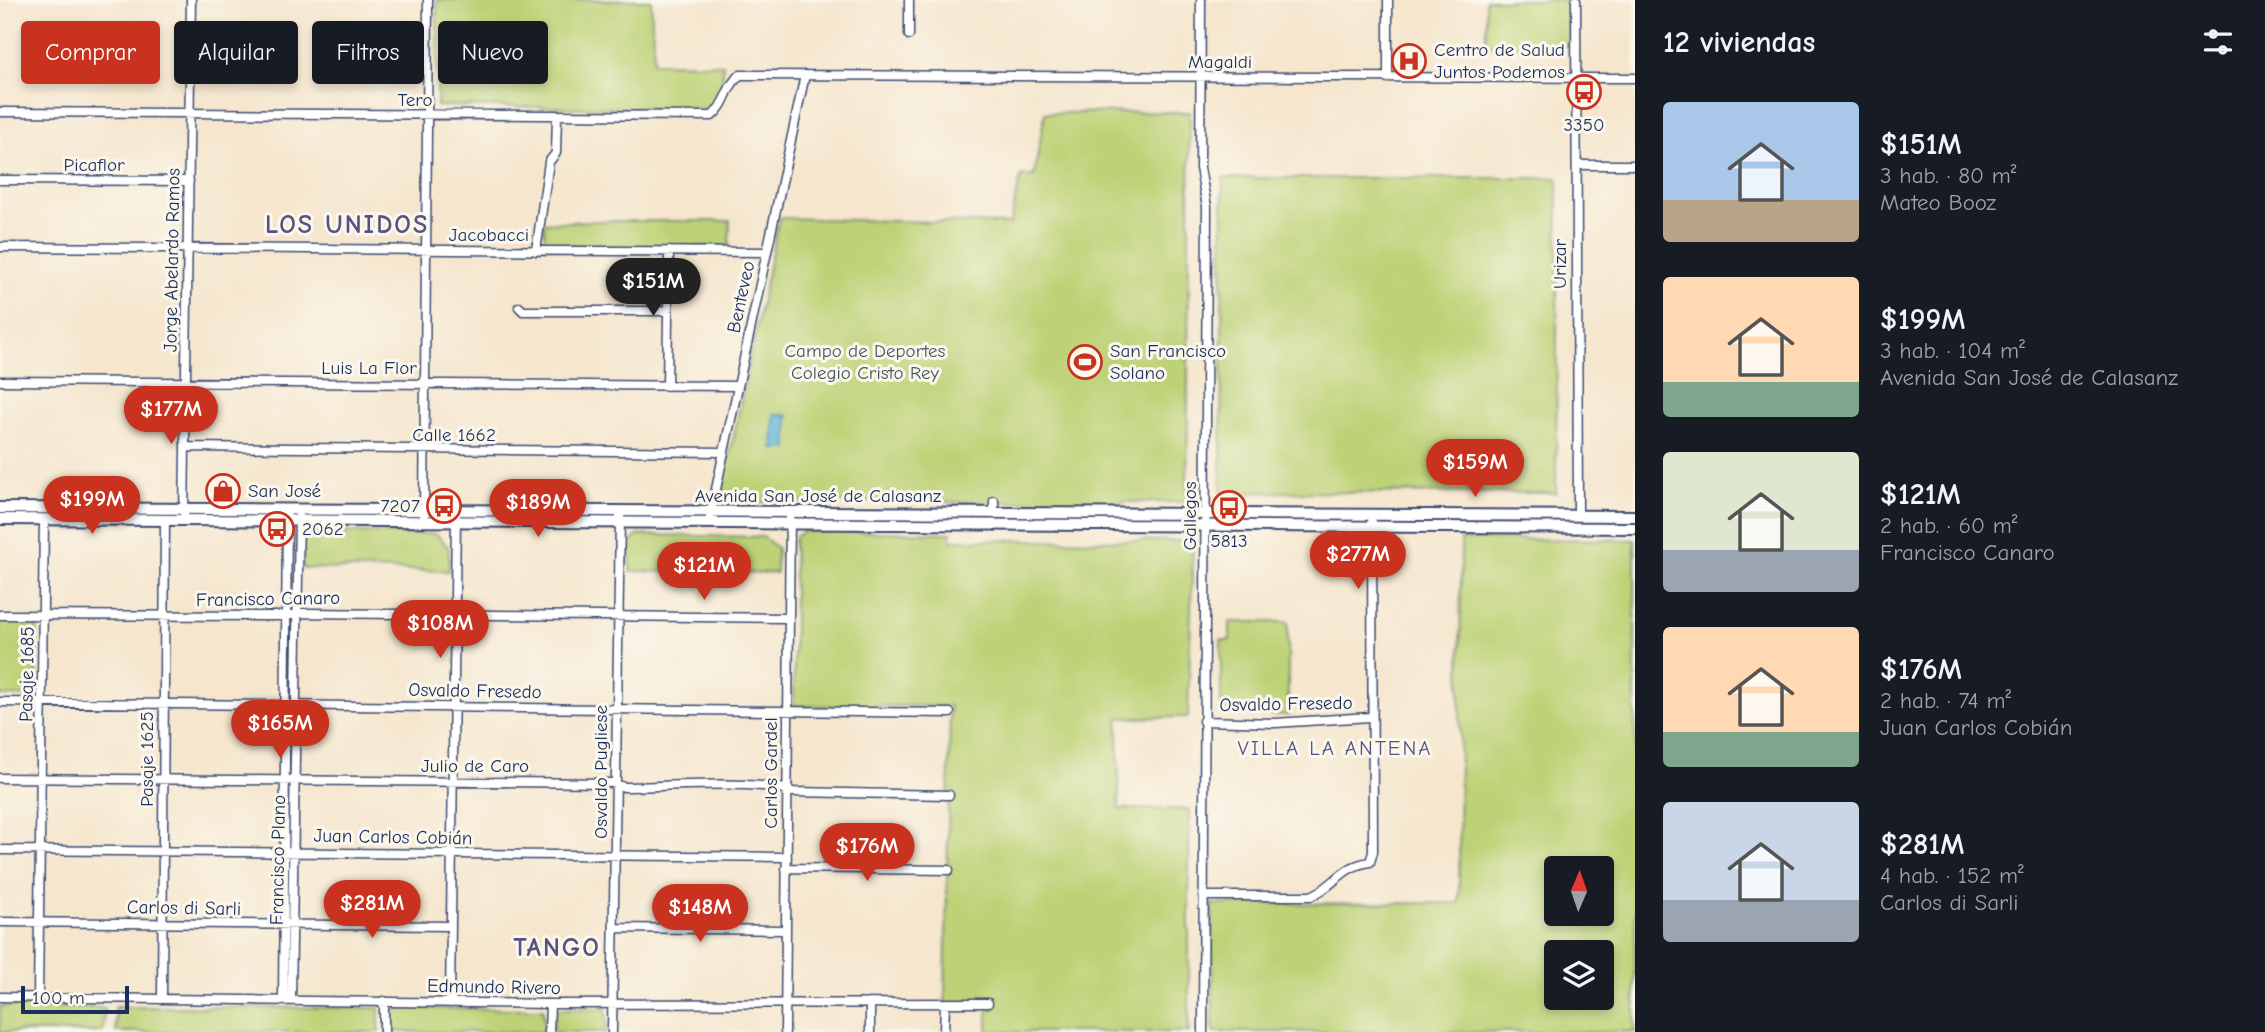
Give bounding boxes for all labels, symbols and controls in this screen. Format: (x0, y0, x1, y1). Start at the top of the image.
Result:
chip: Comprar (21, 21, 160, 84)
chip: Alquilar (174, 21, 298, 84)
chip: Filtros (312, 21, 424, 84)
chip: Nuevo (438, 21, 548, 84)
icon: filters (2199, 23, 2237, 61)
text: 12 viviendas (1663, 25, 1815, 60)
place label: Centro de Salud Juntos Podemos (1434, 39, 1565, 83)
hospital icon: Centro de Salud Juntos Podemos (1390, 42, 1428, 80)
street label: Magaldi (1188, 51, 1252, 73)
bus stop icon: 3350 (1565, 73, 1603, 111)
street label: Tero (397, 89, 433, 111)
place label: 3350 (1563, 114, 1605, 136)
text: $151M (1880, 127, 1962, 162)
icon: home (1719, 130, 1803, 214)
street label: Picaflor (64, 154, 125, 176)
text: 3 hab. · 80 m² (1880, 162, 2016, 189)
street label: Jorge Abelardo Ramos (159, 168, 185, 352)
text: Mateo Booz (1880, 189, 1996, 216)
district label: LOS UNIDOS (265, 210, 429, 240)
street label: Jacobacci (449, 224, 529, 246)
street label: Urizar (1549, 238, 1571, 289)
pin: $151M (604, 258, 702, 318)
street label: Benteveo (723, 259, 759, 335)
text: $151M (622, 267, 684, 294)
text: $199M (1880, 302, 1965, 337)
icon: home (1719, 305, 1803, 389)
text: 3 hab. · 104 m² (1880, 337, 2025, 364)
park label: Campo de Deportes Colegio Cristo Rey (784, 340, 946, 384)
place label: San Francisco Solano (1110, 340, 1226, 384)
sports icon: San Francisco Solano (1066, 343, 1104, 381)
street label: Luis La Flor (321, 357, 417, 379)
text: Avenida San José de Calasanz (1880, 364, 2178, 391)
pin: $177M (122, 386, 220, 446)
text: $177M (140, 395, 202, 422)
street label: Calle 1662 (412, 424, 496, 446)
pin: $159M (1426, 440, 1524, 499)
text: $159M (1442, 448, 1508, 475)
shop icon: San José (204, 472, 242, 510)
pin: $199M (43, 476, 141, 536)
text: $121M (1880, 477, 1961, 512)
place label: San José (248, 480, 321, 502)
pin: $189M (489, 480, 587, 539)
icon: home (1719, 480, 1803, 564)
street label: Gallegos (1179, 481, 1201, 551)
text: $199M (59, 485, 125, 512)
street label: Avenida San José de Calasanz (695, 485, 941, 507)
bus stop icon: 7207 (425, 487, 463, 525)
text: $189M (505, 488, 571, 515)
bus stop icon: 5813 (1210, 489, 1248, 527)
place label: 7207 (381, 495, 420, 517)
bus stop icon: 2062 (258, 510, 296, 548)
text: 2 hab. · 60 m² (1880, 512, 2017, 539)
place label: 2062 (302, 518, 344, 540)
place label: 5813 (1210, 530, 1248, 552)
pin: $277M (1309, 532, 1407, 591)
text: Francisco Canaro (1880, 539, 2055, 566)
text: $277M (1326, 540, 1390, 567)
pin: $121M (655, 542, 753, 602)
text: $121M (673, 551, 735, 578)
street label: Francisco Canaro (196, 587, 340, 611)
pin: $108M (391, 600, 489, 660)
text: $108M (407, 609, 473, 636)
street label: Pasaje 1685 (15, 626, 39, 722)
text: $176M (1880, 652, 1962, 687)
icon: home (1719, 655, 1803, 739)
street label: Osvaldo Fresedo (408, 679, 542, 703)
text: 2 hab. · 74 m² (1880, 687, 2011, 714)
street label: Osvaldo Fresedo (1219, 692, 1353, 716)
pin: $165M (231, 700, 329, 760)
street label: Osvaldo Pugliese (590, 705, 612, 839)
text: $165M (247, 709, 313, 736)
street label: Pasaje 1625 (136, 711, 158, 807)
text: Juan Carlos Cobián (1880, 714, 2072, 741)
street label: Carlos Gardel (760, 717, 782, 829)
district label: VILLA LA ANTENA (1237, 736, 1433, 760)
street label: Julio de Caro (421, 755, 529, 777)
street label: Francisco Plano (266, 795, 290, 925)
pin: $176M (818, 824, 916, 883)
street label: Juan Carlos Cobián (313, 825, 473, 849)
text: $281M (1880, 827, 1964, 862)
icon: home (1719, 830, 1803, 914)
text: $176M (836, 832, 898, 859)
north arrow (1544, 856, 1614, 926)
map controls (1544, 856, 1614, 1010)
text: 4 hab. · 152 m² (1880, 862, 2024, 889)
pin: $281M (323, 880, 421, 940)
pin: $148M (651, 884, 749, 944)
text: $281M (340, 889, 404, 916)
text: Carlos di Sarli (1880, 889, 2018, 916)
text: $148M (668, 893, 732, 920)
street label: Carlos di Sarli (127, 896, 241, 920)
district label: TANGO (513, 933, 601, 963)
button: layers (1544, 940, 1614, 1010)
street label: Edmundo Rivero (427, 975, 561, 999)
scale bar (21, 983, 130, 1015)
text: 100 m (32, 987, 85, 1009)

